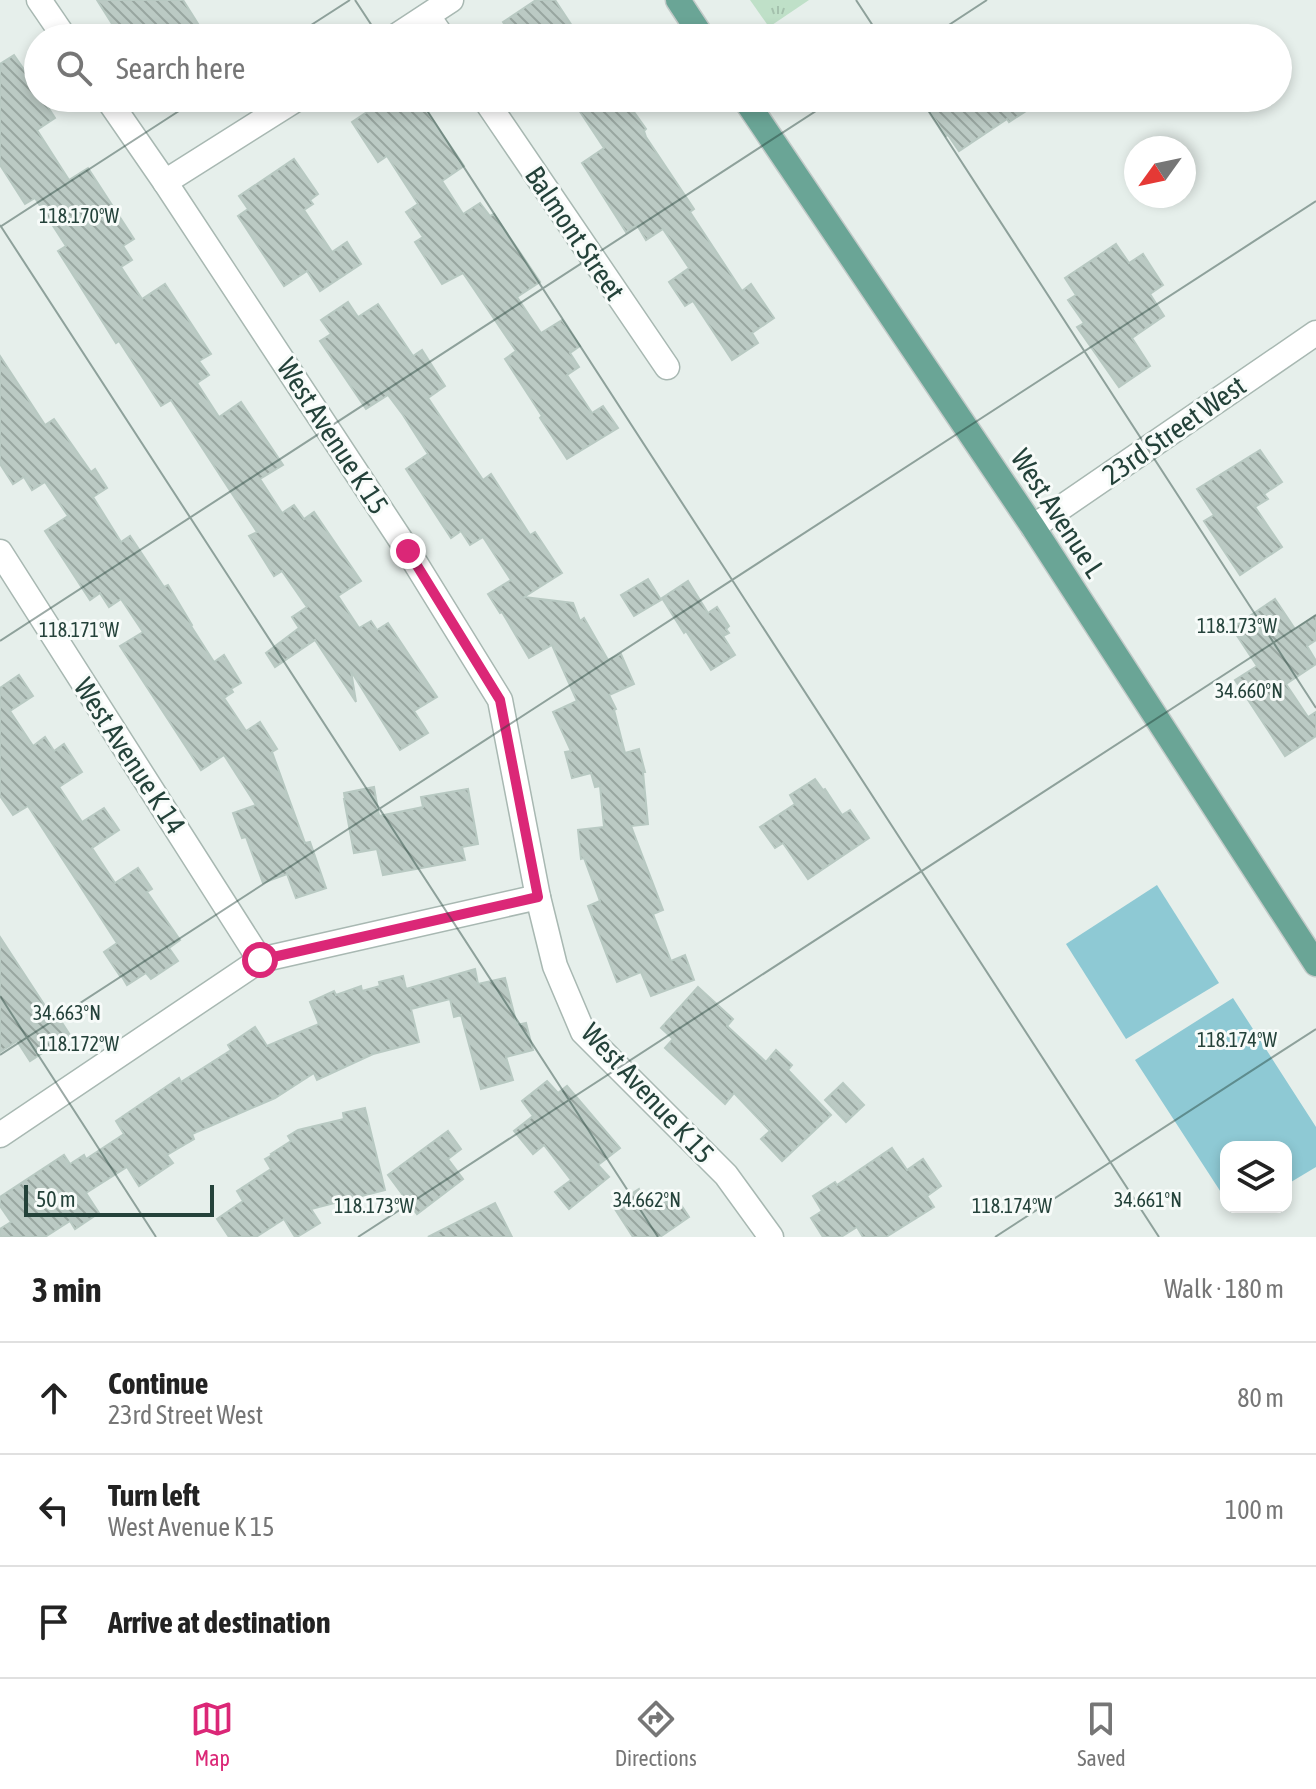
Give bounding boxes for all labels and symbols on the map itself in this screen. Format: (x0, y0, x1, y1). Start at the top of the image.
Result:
north arrow (1124, 136, 1196, 208)
street label: Balmont Street (519, 160, 631, 306)
text: 118.170°W (39, 204, 119, 227)
street label: West Avenue K 15 (271, 352, 395, 520)
street label: 23rd Street West (1096, 369, 1252, 491)
street label: West Avenue L (1005, 443, 1111, 583)
route end (390, 533, 426, 569)
text: 118.173°W (1197, 614, 1277, 637)
text: 118.171°W (39, 618, 119, 641)
street label: West Avenue K 14 (68, 672, 192, 840)
text: 34.660°N (1215, 679, 1283, 702)
route start (242, 942, 278, 978)
text: 34.663°N (33, 1001, 101, 1024)
street label: West Avenue K 15 (575, 1017, 721, 1169)
text: 118.174°W (1197, 1028, 1277, 1051)
text: 118.172°W (39, 1032, 119, 1055)
scale bar (24, 1181, 214, 1217)
text: 34.662°N (613, 1188, 681, 1211)
text: 34.661°N (1114, 1188, 1182, 1211)
text: 118.173°W (334, 1194, 414, 1217)
text: 118.174°W (972, 1194, 1052, 1217)

